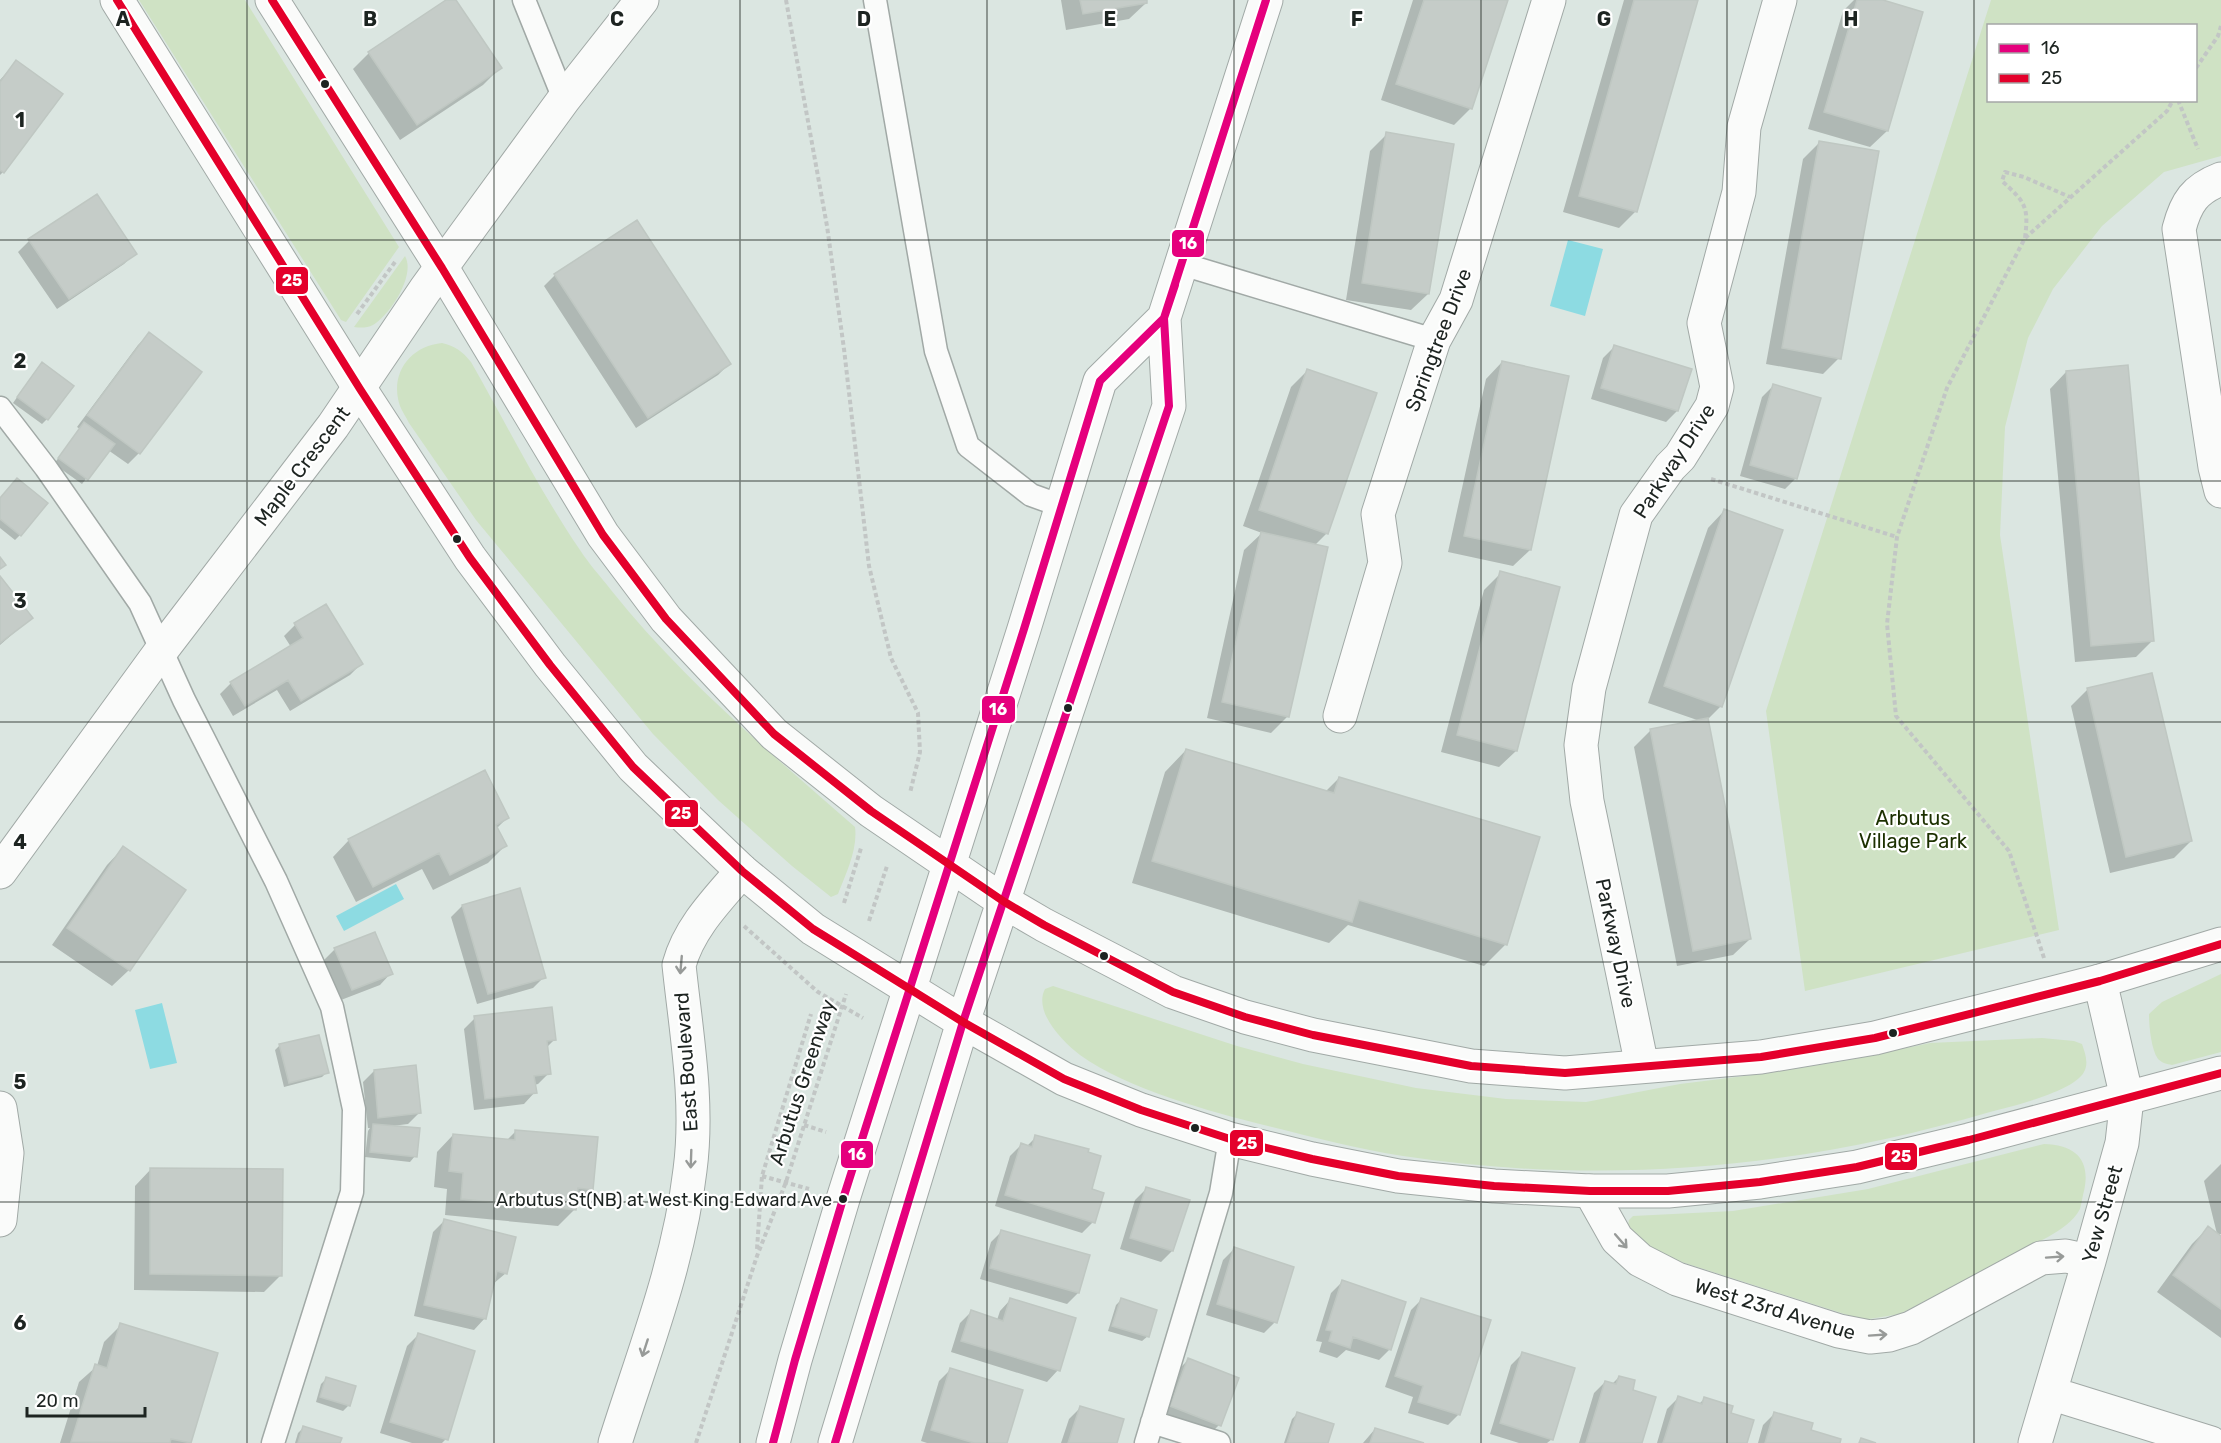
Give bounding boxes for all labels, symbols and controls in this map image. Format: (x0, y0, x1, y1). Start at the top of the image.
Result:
text: A (116, 7, 131, 31)
text: B (363, 7, 377, 31)
text: C (610, 7, 624, 31)
text: D (857, 7, 871, 31)
text: E (1104, 7, 1116, 31)
text: F (1351, 7, 1363, 31)
text: G (1597, 7, 1611, 31)
text: H (1844, 7, 1858, 31)
legend (1987, 24, 2197, 102)
text: 16 (2041, 37, 2060, 59)
text: 25 (2041, 67, 2062, 89)
unlabelled marker (319, 78, 331, 90)
text: 1 (15, 108, 25, 132)
line badge: 16 (1171, 229, 1205, 258)
text: 16 (1179, 234, 1197, 253)
street label: Springtree Drive (1400, 265, 1476, 415)
line badge: 25 (275, 266, 309, 295)
text: 25 (282, 271, 302, 290)
text: 2 (14, 349, 27, 373)
street label: Parkway Drive (1628, 399, 1720, 523)
street label: Maple Crescent (249, 401, 355, 531)
unlabelled marker (451, 533, 463, 545)
text: 3 (13, 589, 27, 613)
line badge: 16 (981, 695, 1016, 724)
text: 16 (989, 700, 1007, 719)
unlabelled marker (1062, 702, 1074, 714)
line badge: 25 (664, 799, 699, 828)
text: 25 (671, 804, 691, 823)
park label: Arbutus Village Park (1859, 806, 1968, 853)
text: 4 (13, 830, 27, 854)
street label: Parkway Drive (1591, 876, 1641, 1010)
unlabelled marker (1098, 950, 1110, 962)
one-way arrow (675, 955, 686, 974)
street label: East Boulevard (669, 992, 703, 1132)
street label: Arbutus Greenway (764, 996, 840, 1168)
unlabelled marker (1887, 1027, 1899, 1039)
text: 5 (14, 1070, 27, 1094)
unlabelled marker (1189, 1122, 1201, 1134)
line badge: 25 (1229, 1129, 1264, 1157)
text: 25 (1237, 1134, 1257, 1153)
line badge: 16 (840, 1140, 874, 1169)
line badge: 25 (1884, 1142, 1918, 1171)
text: 16 (848, 1145, 866, 1164)
text: 25 (1891, 1147, 1911, 1166)
one-way arrow (685, 1149, 696, 1169)
street label: Yew Street (2077, 1162, 2127, 1266)
place label: Arbutus St(NB) at West King Edward Ave (496, 1189, 832, 1211)
marker: Arbutus St(NB) at West King Edward Ave (837, 1193, 849, 1205)
one-way arrow (1614, 1233, 1628, 1248)
one-way arrow (2044, 1252, 2064, 1263)
street label: West 23rd Avenue (1692, 1273, 1858, 1345)
text: 6 (13, 1311, 27, 1335)
one-way arrow (1868, 1330, 1888, 1341)
one-way arrow (639, 1338, 650, 1357)
scale bar (27, 1380, 146, 1418)
text: 20 m (36, 1390, 78, 1412)

